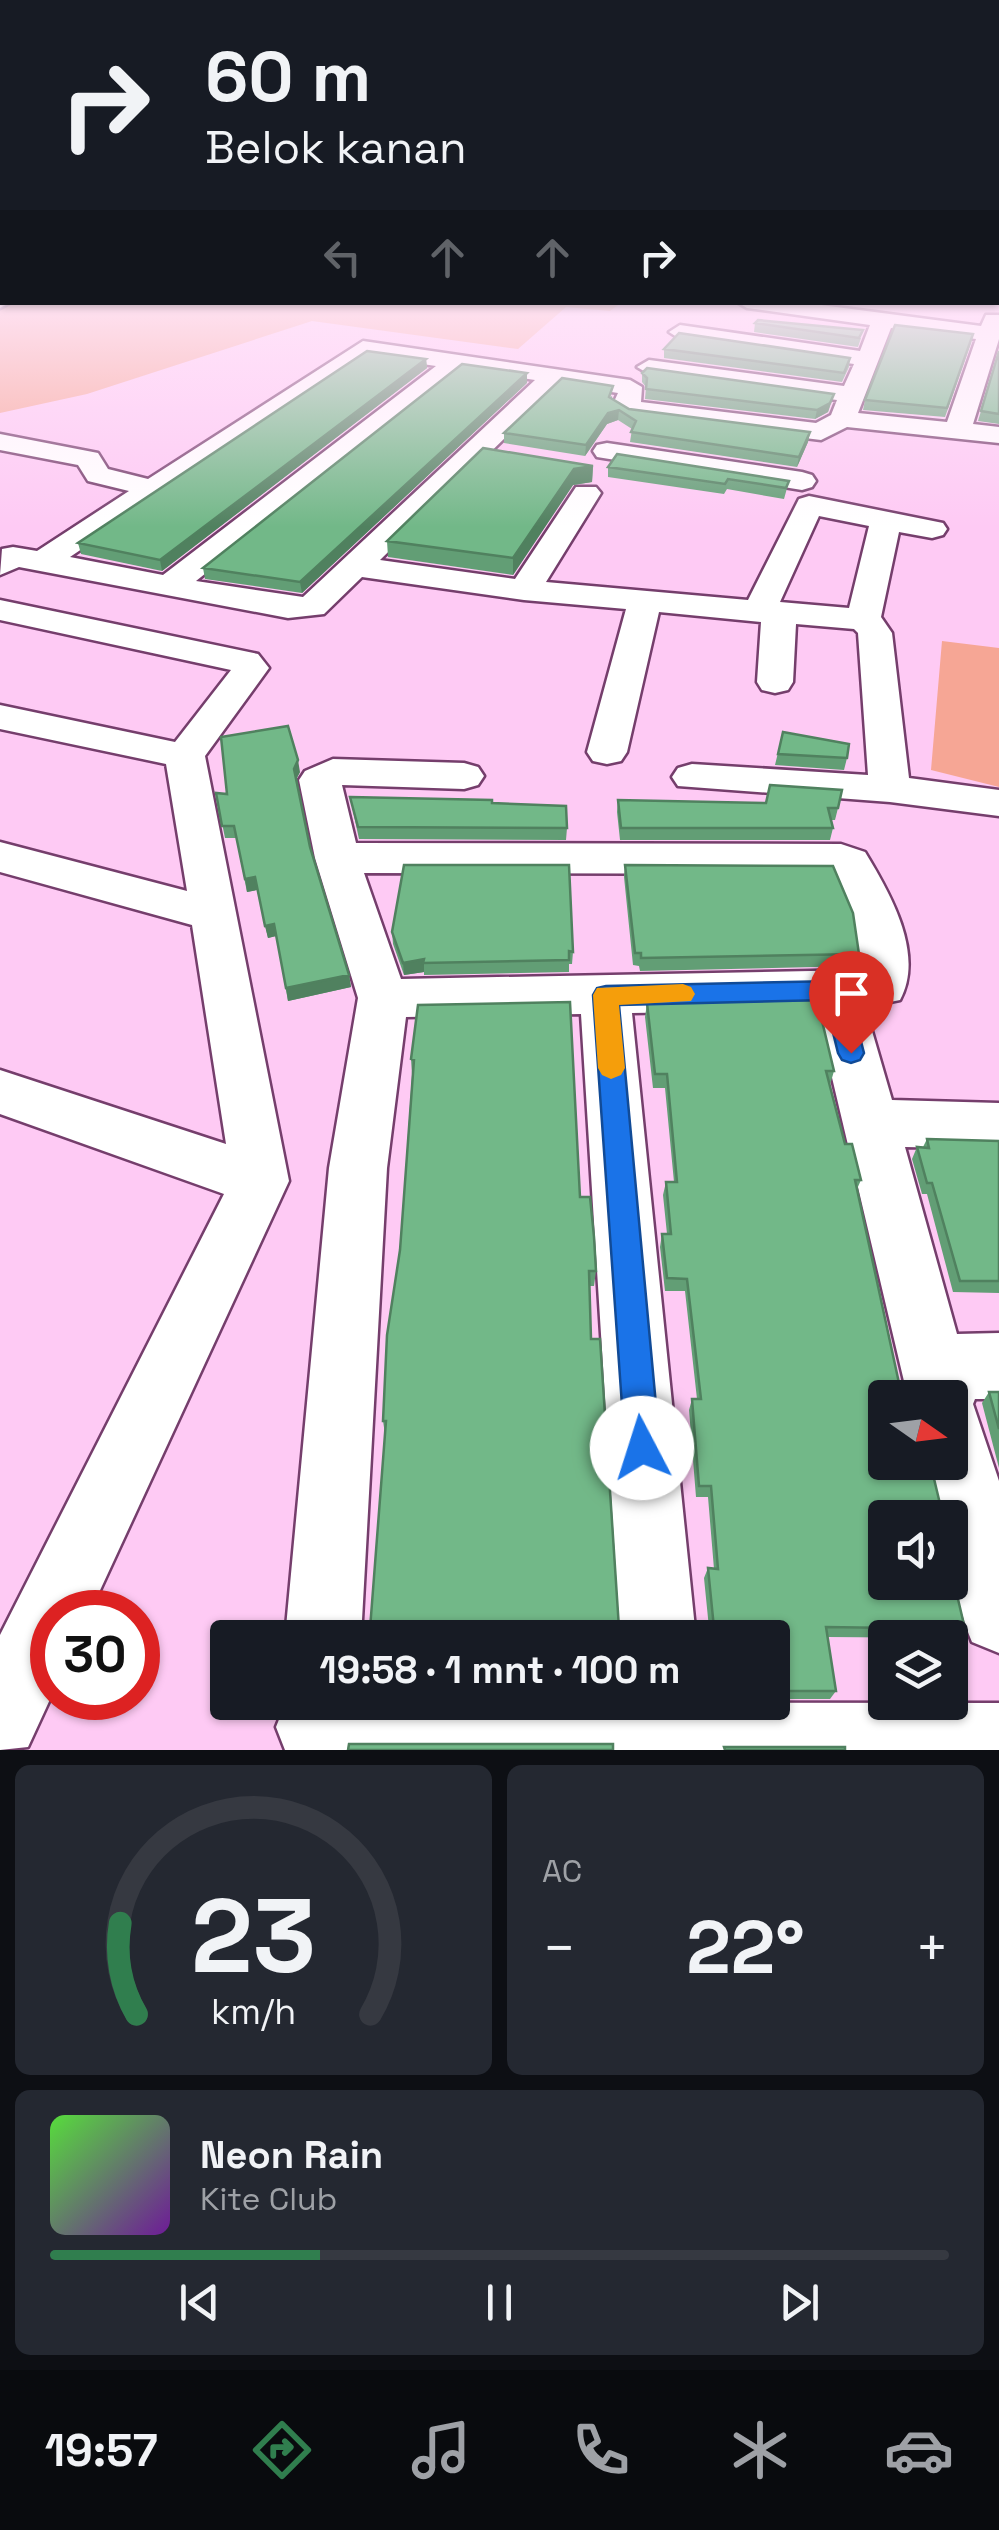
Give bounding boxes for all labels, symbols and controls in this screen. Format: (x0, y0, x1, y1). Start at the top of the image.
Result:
text: 60 m (205, 32, 371, 121)
icon: right (40, 40, 170, 170)
text: Belok kanan (205, 119, 467, 176)
icon: left (315, 230, 370, 285)
icon: ahead (420, 230, 475, 285)
icon: ahead (525, 230, 580, 285)
icon: right (630, 230, 685, 285)
pin (809, 951, 894, 1054)
icon: arrive (824, 966, 879, 1021)
north arrow (868, 1380, 968, 1480)
map controls (868, 1380, 968, 1720)
position arrow (590, 1396, 694, 1500)
button: sound (868, 1500, 968, 1600)
speed limit sign: 30 (30, 1590, 160, 1720)
button: layers (868, 1620, 968, 1720)
text: 19:58 · 1 mnt · 100 m (320, 1646, 680, 1694)
text: AC (542, 1851, 582, 1891)
text: 23 (191, 1870, 316, 2002)
text: 22° (686, 1899, 805, 1995)
text: − (542, 1913, 576, 1983)
text: + (915, 1913, 949, 1983)
text: km/h (211, 1989, 296, 2034)
text: Neon Rain (200, 2131, 383, 2179)
text: Kite Club (200, 2179, 337, 2219)
icon: previous (172, 2275, 227, 2330)
icon: pause (472, 2275, 527, 2330)
icon: next (772, 2275, 827, 2330)
icon: directions (247, 2415, 317, 2485)
icon: music (406, 2415, 476, 2485)
icon: phone (566, 2415, 636, 2485)
icon: climate (725, 2415, 795, 2485)
icon: car (884, 2415, 954, 2485)
text: 19:57 (45, 2422, 158, 2479)

